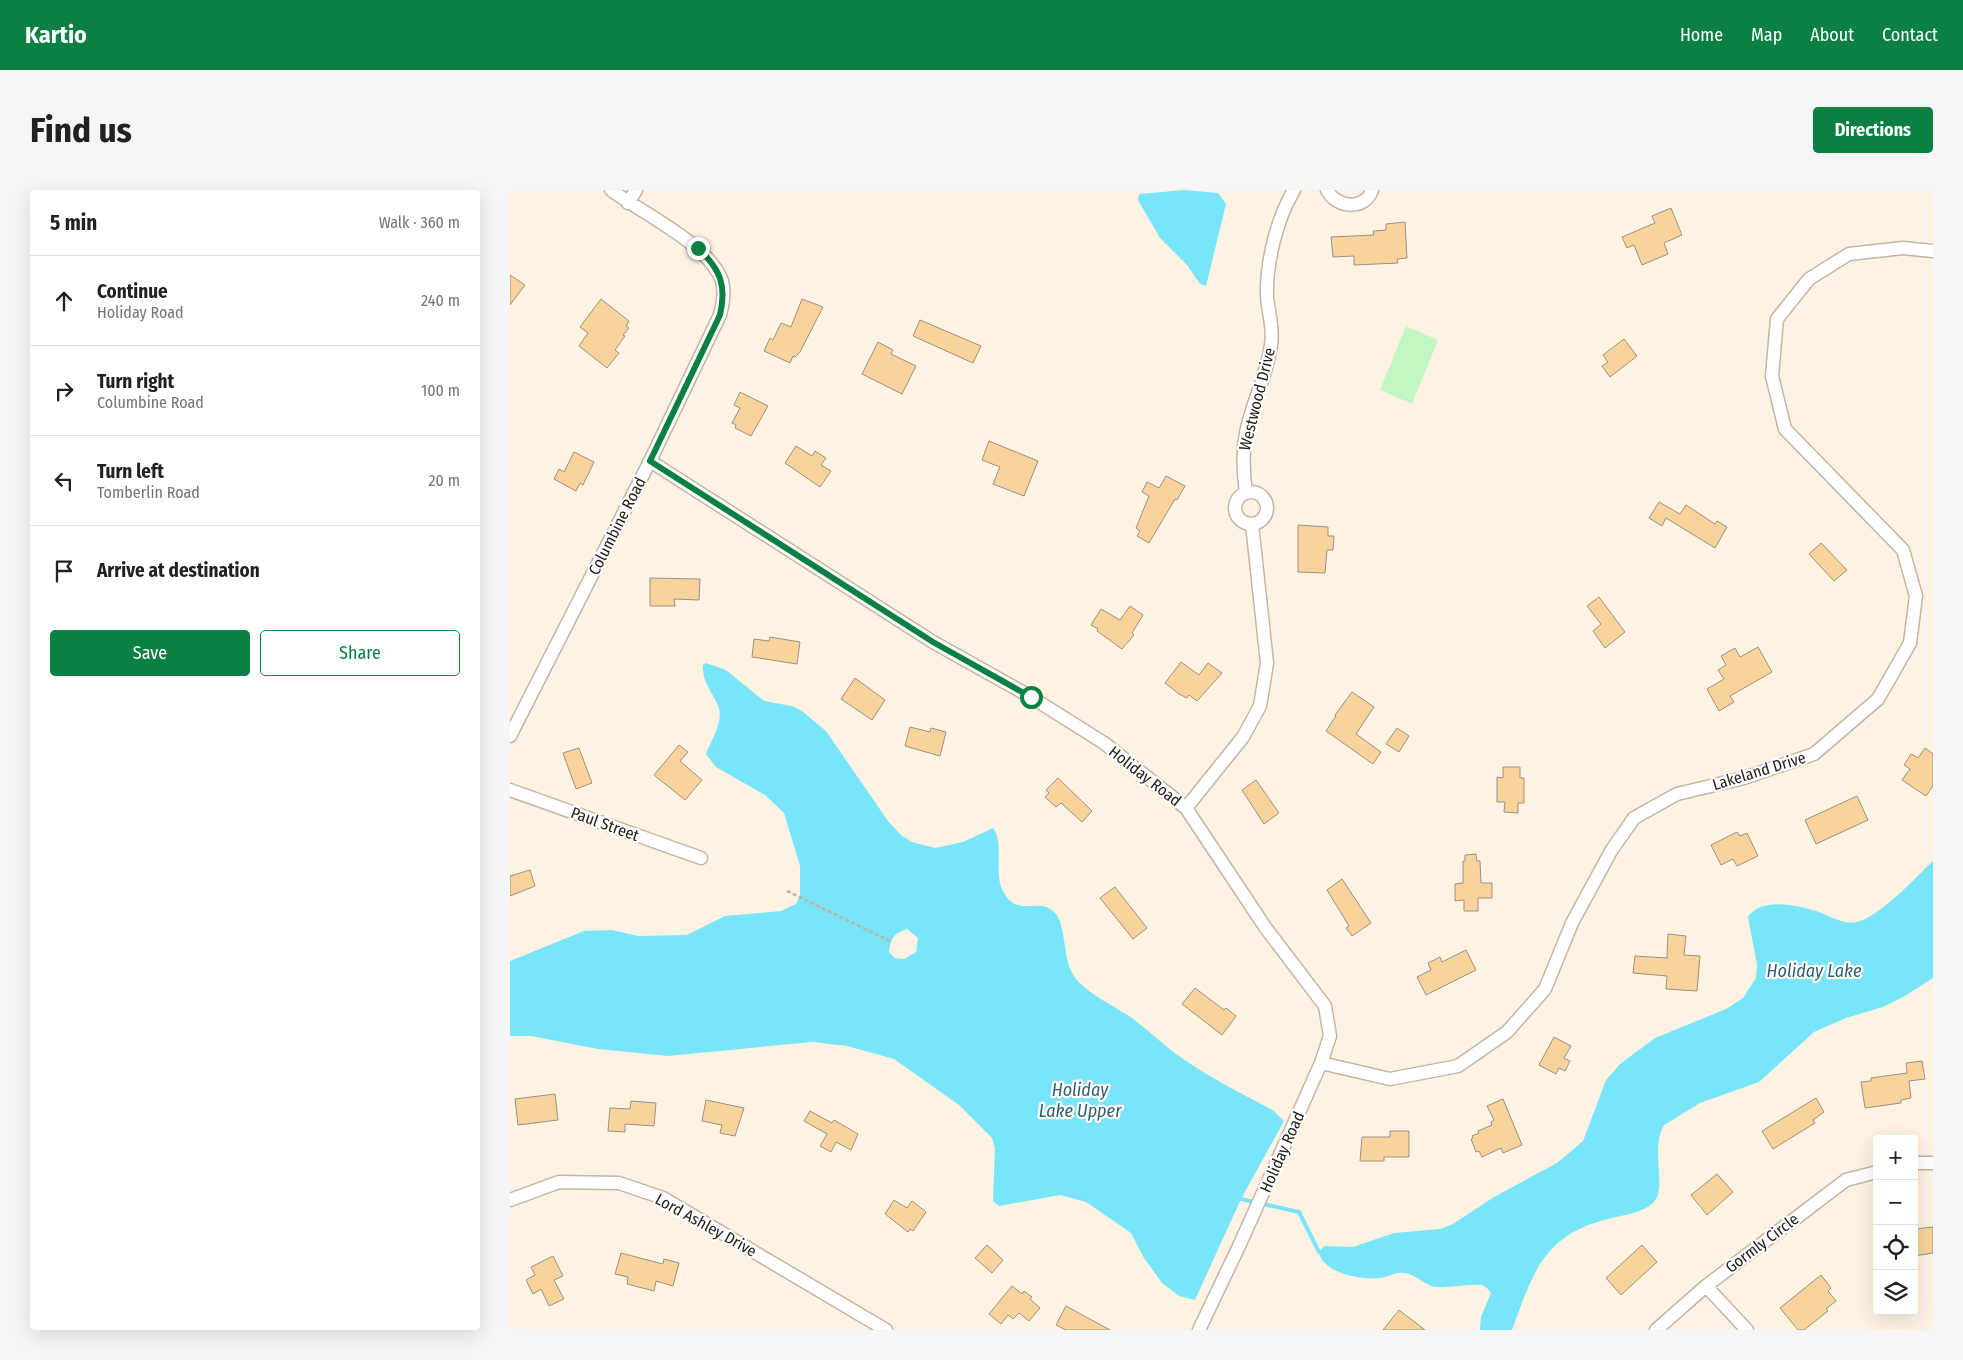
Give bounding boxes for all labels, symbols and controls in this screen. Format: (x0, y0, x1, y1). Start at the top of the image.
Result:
text: Kartio (25, 21, 87, 49)
text: Home (1680, 24, 1723, 46)
text: Map (1751, 24, 1782, 46)
text: About (1810, 24, 1854, 46)
text: Contact (1882, 24, 1938, 46)
button: Directions (1813, 107, 1933, 153)
text: Find us (30, 109, 132, 151)
text: 5 min (50, 210, 97, 236)
text: Walk · 360 m (379, 213, 460, 232)
route end (687, 237, 710, 260)
text: Continue (97, 280, 168, 303)
icon: ahead (50, 287, 78, 315)
text: 240 m (421, 291, 460, 310)
text: Holiday Road (97, 303, 184, 322)
street label: Westwood Drive (1235, 346, 1279, 452)
text: Turn right (97, 370, 174, 393)
icon: right (50, 377, 78, 405)
text: 100 m (421, 381, 460, 400)
text: Columbine Road (97, 393, 204, 412)
text: Turn left (97, 460, 164, 483)
icon: left (50, 467, 78, 495)
text: 20 m (429, 471, 460, 490)
street label: Columbine Road (584, 474, 650, 578)
text: Tomberlin Road (97, 483, 200, 502)
icon: arrive (50, 557, 78, 585)
text: Arrive at destination (97, 559, 260, 582)
button: Save (50, 630, 250, 676)
button: Share (260, 630, 460, 676)
route start (1020, 686, 1043, 709)
street label: Holiday Road (1105, 742, 1185, 810)
street label: Lakeland Drive (1710, 748, 1808, 794)
street label: Paul Street (568, 803, 642, 845)
water label: Holiday Lake (1767, 960, 1862, 982)
water label: Holiday Lake Upper (1039, 1079, 1122, 1122)
street label: Holiday Road (1256, 1109, 1308, 1195)
map controls (1873, 1135, 1918, 1315)
button: + (1873, 1135, 1918, 1180)
button: − (1873, 1180, 1918, 1225)
street label: Lord Ashley Drive (652, 1189, 760, 1261)
street label: Gormly Circle (1722, 1209, 1802, 1277)
button: locate (1873, 1225, 1918, 1270)
button: layers (1873, 1270, 1918, 1315)

